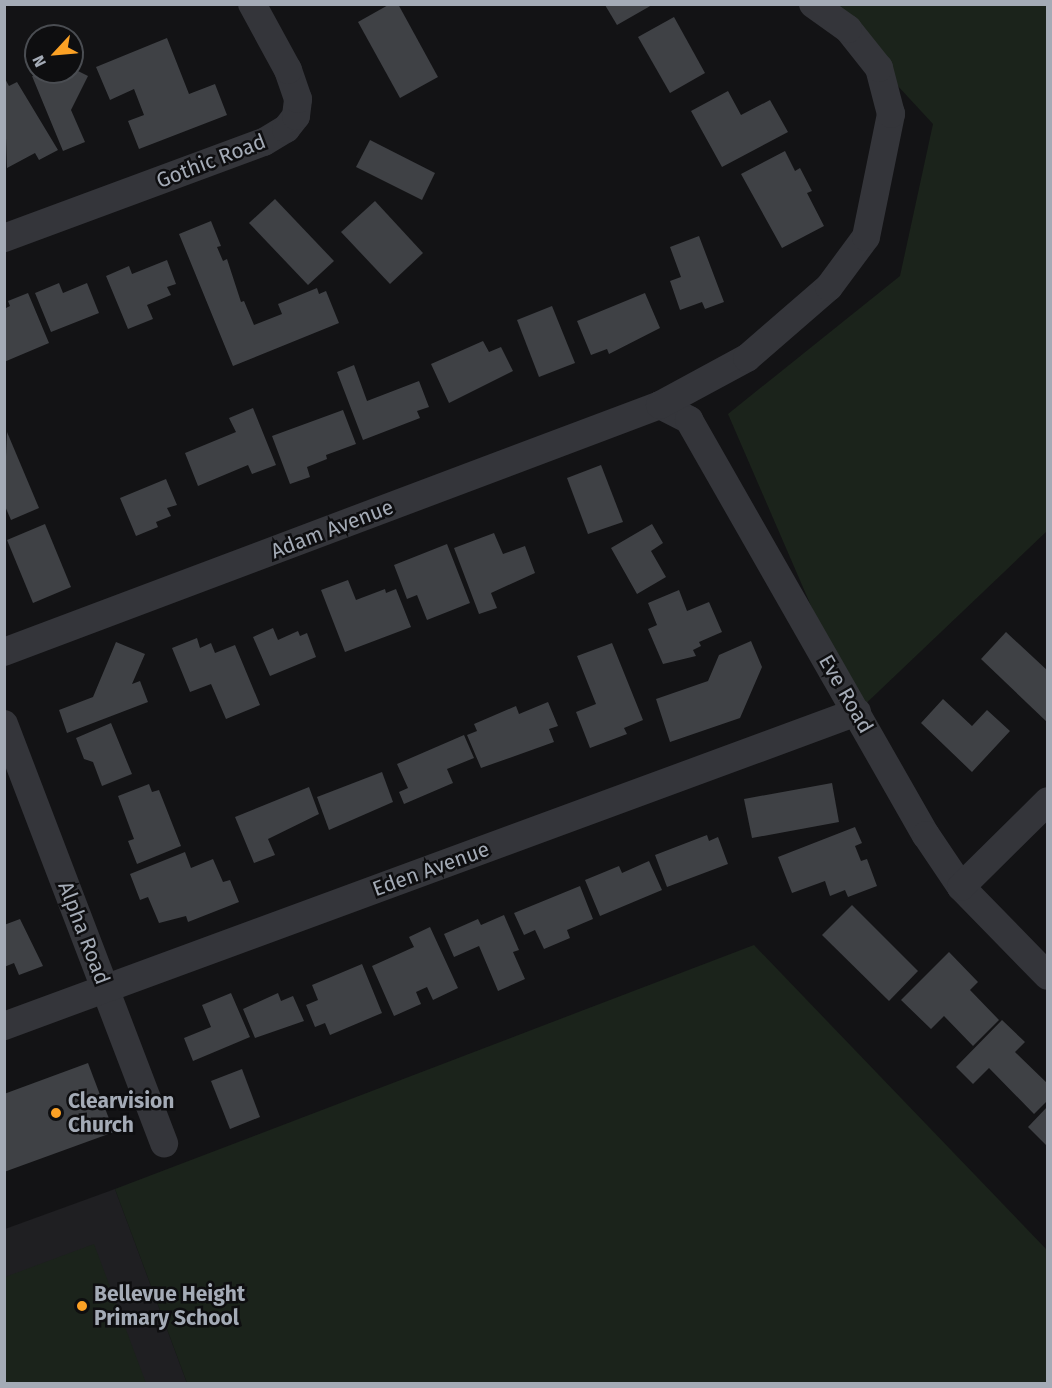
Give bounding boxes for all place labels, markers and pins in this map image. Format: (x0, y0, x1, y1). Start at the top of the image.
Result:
place label: Clearvision Church (68, 1088, 174, 1138)
marker: Clearvision Church (49, 1106, 63, 1120)
place label: Bellevue Height Primary School (94, 1281, 245, 1331)
marker: Bellevue Height Primary School (75, 1299, 89, 1313)

